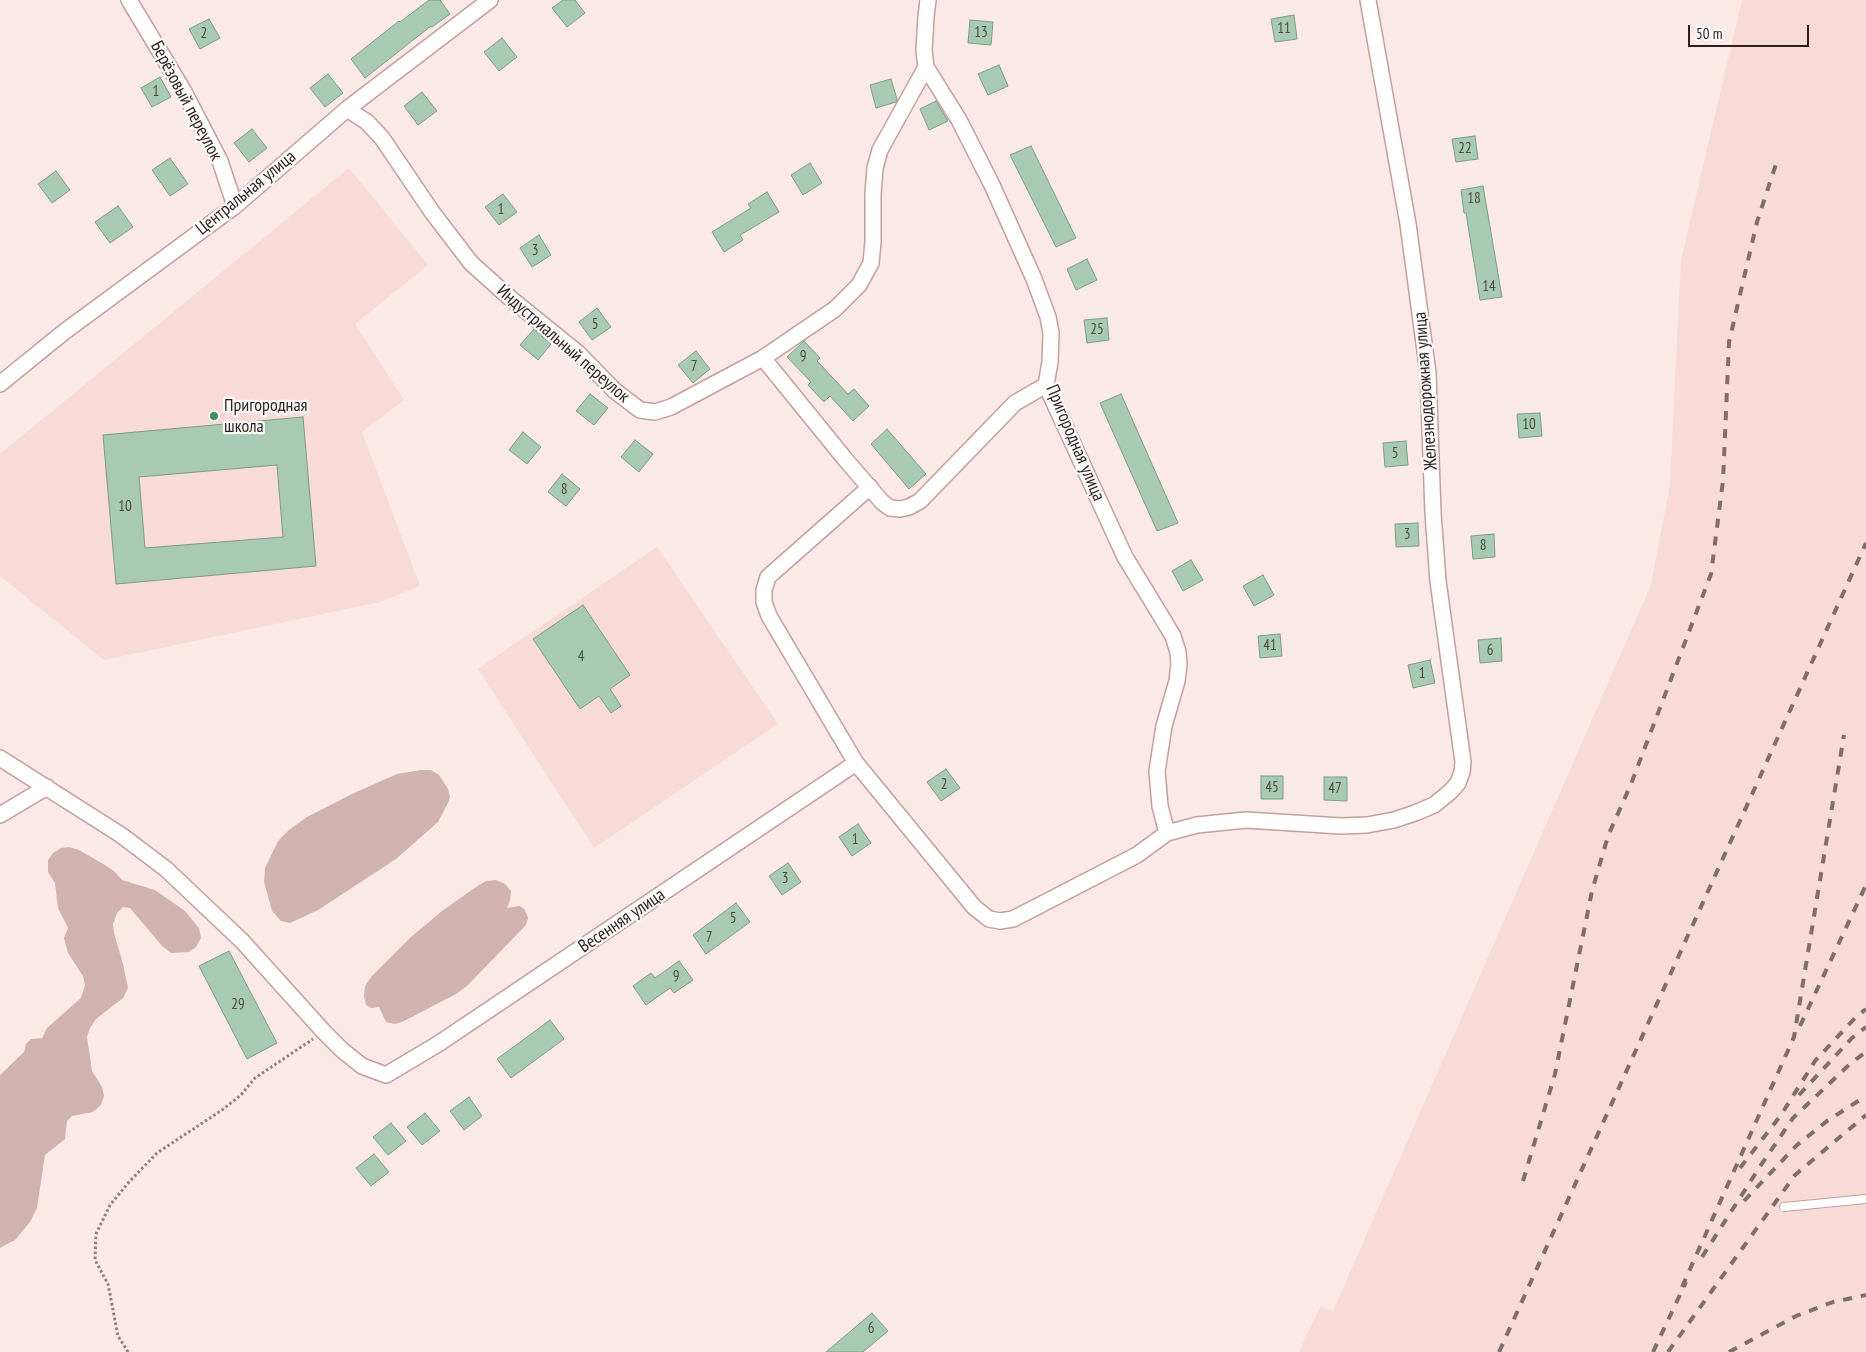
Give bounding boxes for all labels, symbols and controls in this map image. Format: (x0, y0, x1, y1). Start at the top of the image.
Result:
scale bar (1691, 15, 1812, 47)
house number: 11 (1277, 20, 1291, 38)
house number: 13 (974, 24, 988, 42)
text: 50 m (1696, 24, 1722, 43)
house number: 2 (201, 25, 207, 43)
street label: Берёзовый переулок (145, 38, 227, 164)
house number: 1 (153, 83, 159, 101)
house number: 22 (1458, 140, 1472, 158)
street label: Центральная улица (192, 146, 300, 240)
house number: 18 (1467, 190, 1481, 208)
house number: 1 (498, 201, 504, 219)
house number: 3 (532, 242, 538, 260)
house number: 14 (1482, 278, 1496, 296)
street label: Индустриальный переулок (492, 280, 634, 408)
street label: Железнодорожная улица (1410, 311, 1442, 471)
house number: 5 (592, 316, 598, 334)
house number: 25 (1090, 321, 1104, 339)
house number: 9 (800, 348, 806, 366)
house number: 7 (691, 358, 697, 376)
street label: Пригородная улица (1041, 382, 1109, 504)
place label: Пригородная школа (224, 395, 308, 438)
marker: Пригородная школа (208, 410, 220, 422)
house number: 10 (1522, 416, 1536, 434)
house number: 5 (1392, 445, 1398, 463)
house number: 8 (561, 481, 567, 499)
house number: 10 (118, 498, 132, 516)
house number: 3 (1404, 526, 1410, 544)
house number: 8 (1480, 537, 1486, 555)
house number: 41 (1263, 637, 1277, 655)
house number: 6 (1487, 642, 1493, 660)
house number: 4 (578, 648, 584, 666)
house number: 1 (1419, 665, 1425, 683)
house number: 2 (941, 776, 947, 794)
house number: 45 (1265, 779, 1279, 797)
house number: 47 (1328, 780, 1342, 798)
house number: 1 (852, 831, 858, 849)
house number: 3 (782, 870, 788, 888)
street label: Весенняя улица (575, 884, 669, 958)
house number: 5 (730, 910, 736, 928)
house number: 7 (706, 929, 712, 947)
house number: 9 (673, 968, 679, 986)
house number: 29 (231, 996, 245, 1014)
house number: 6 (868, 1320, 874, 1338)

